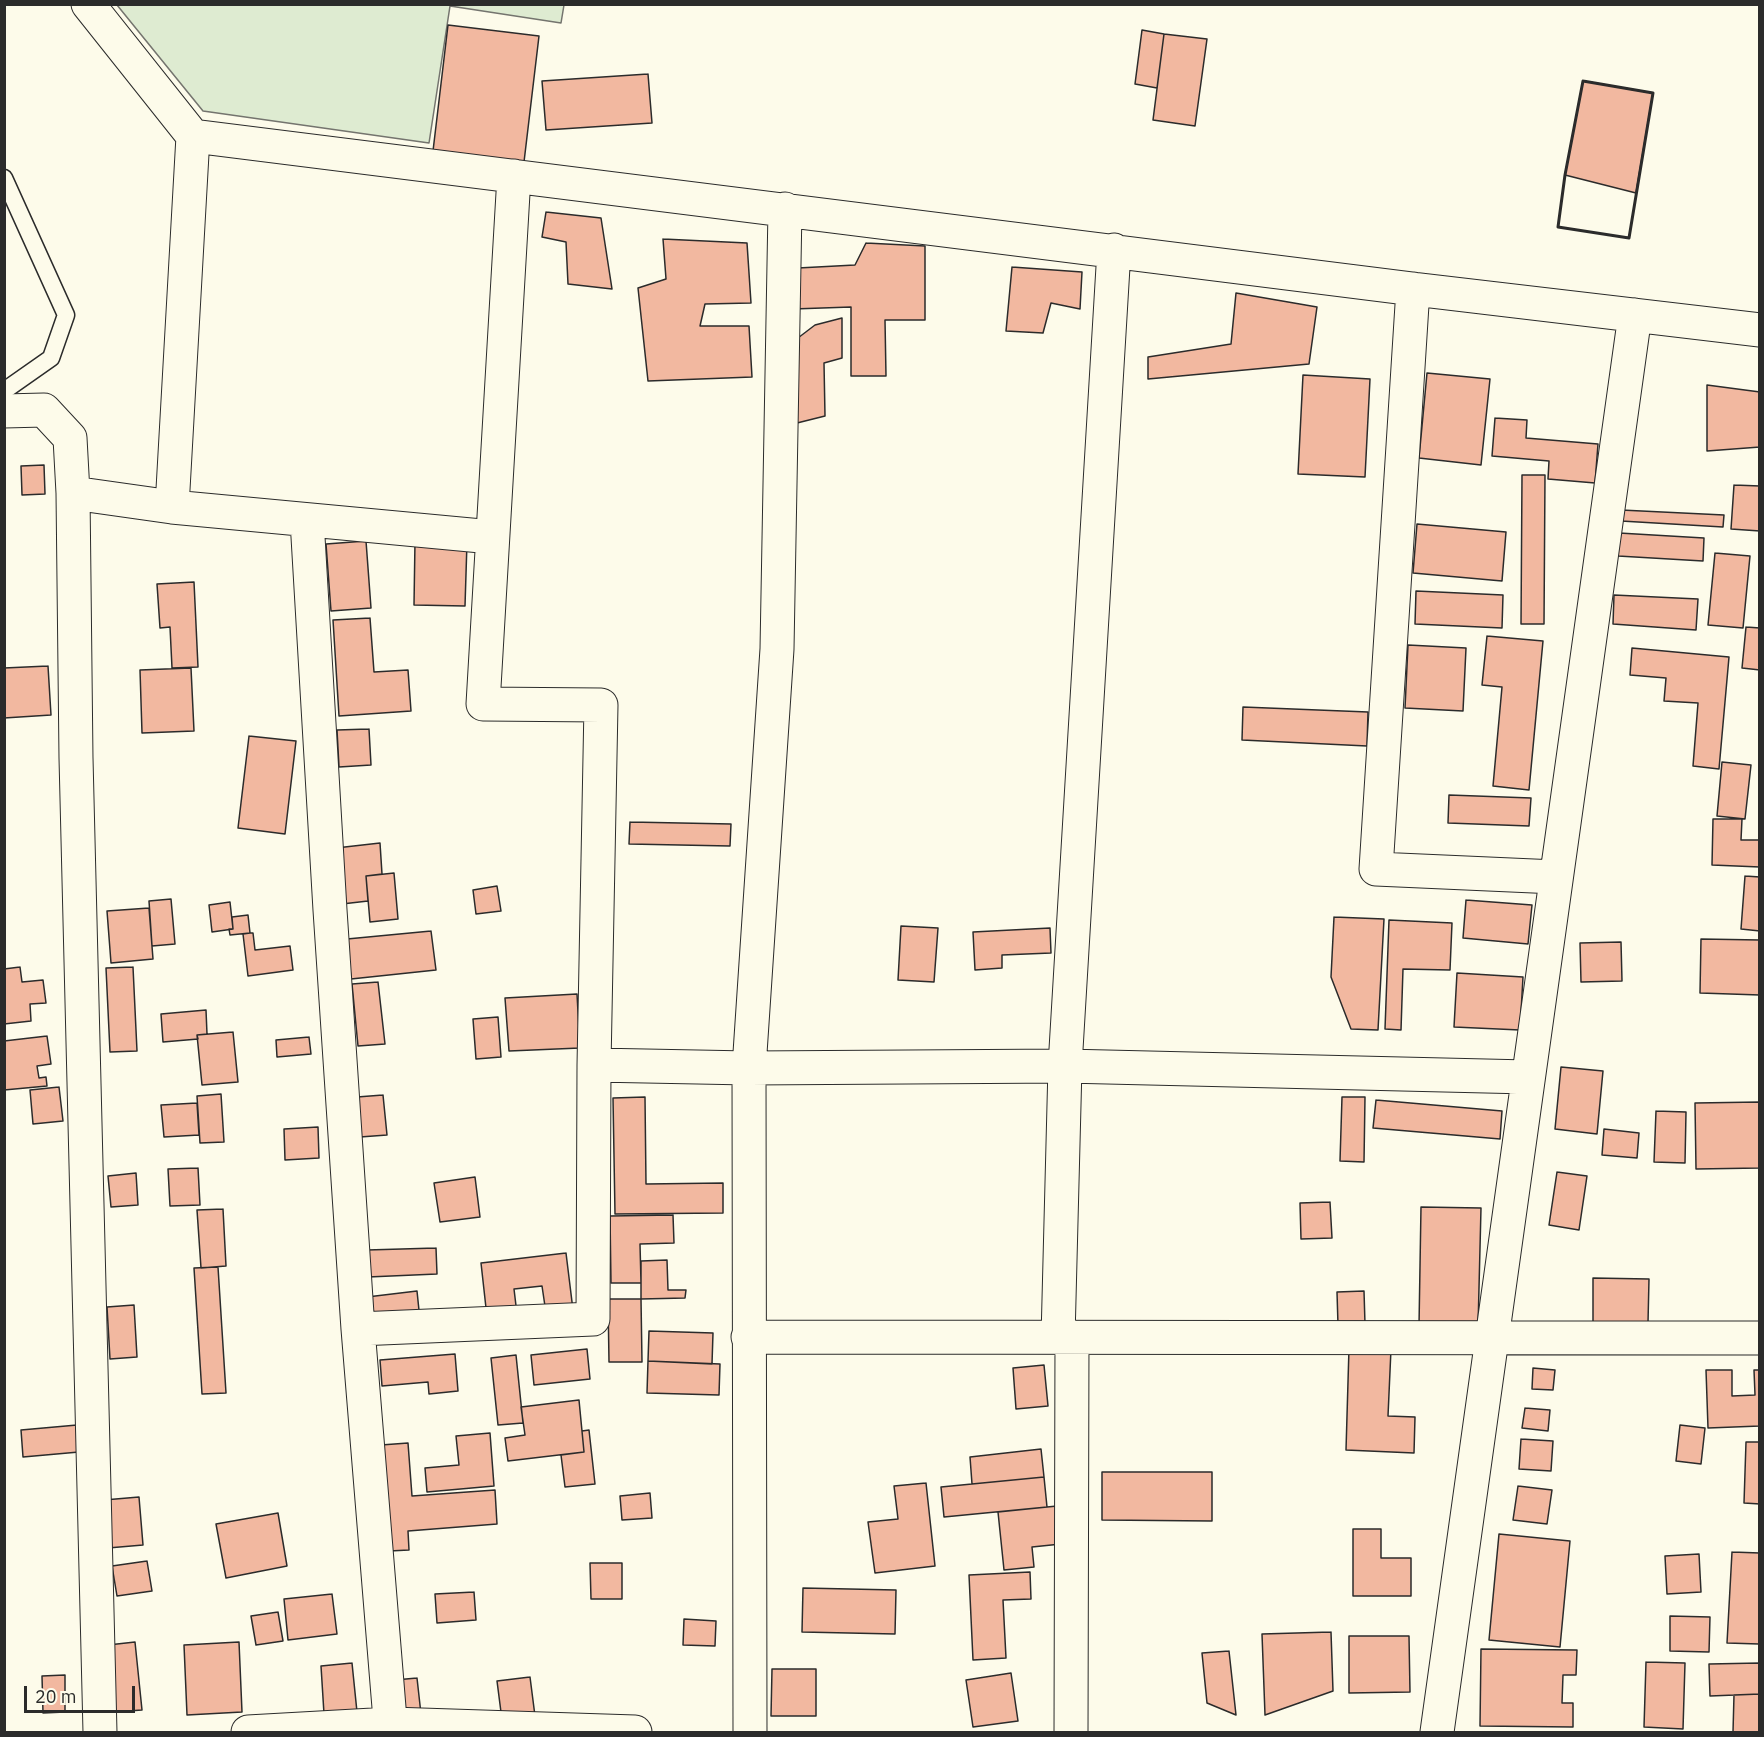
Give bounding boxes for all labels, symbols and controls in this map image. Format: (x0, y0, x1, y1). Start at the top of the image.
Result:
scale bar (27, 1674, 138, 1712)
text: 20 m (35, 1685, 77, 1708)

